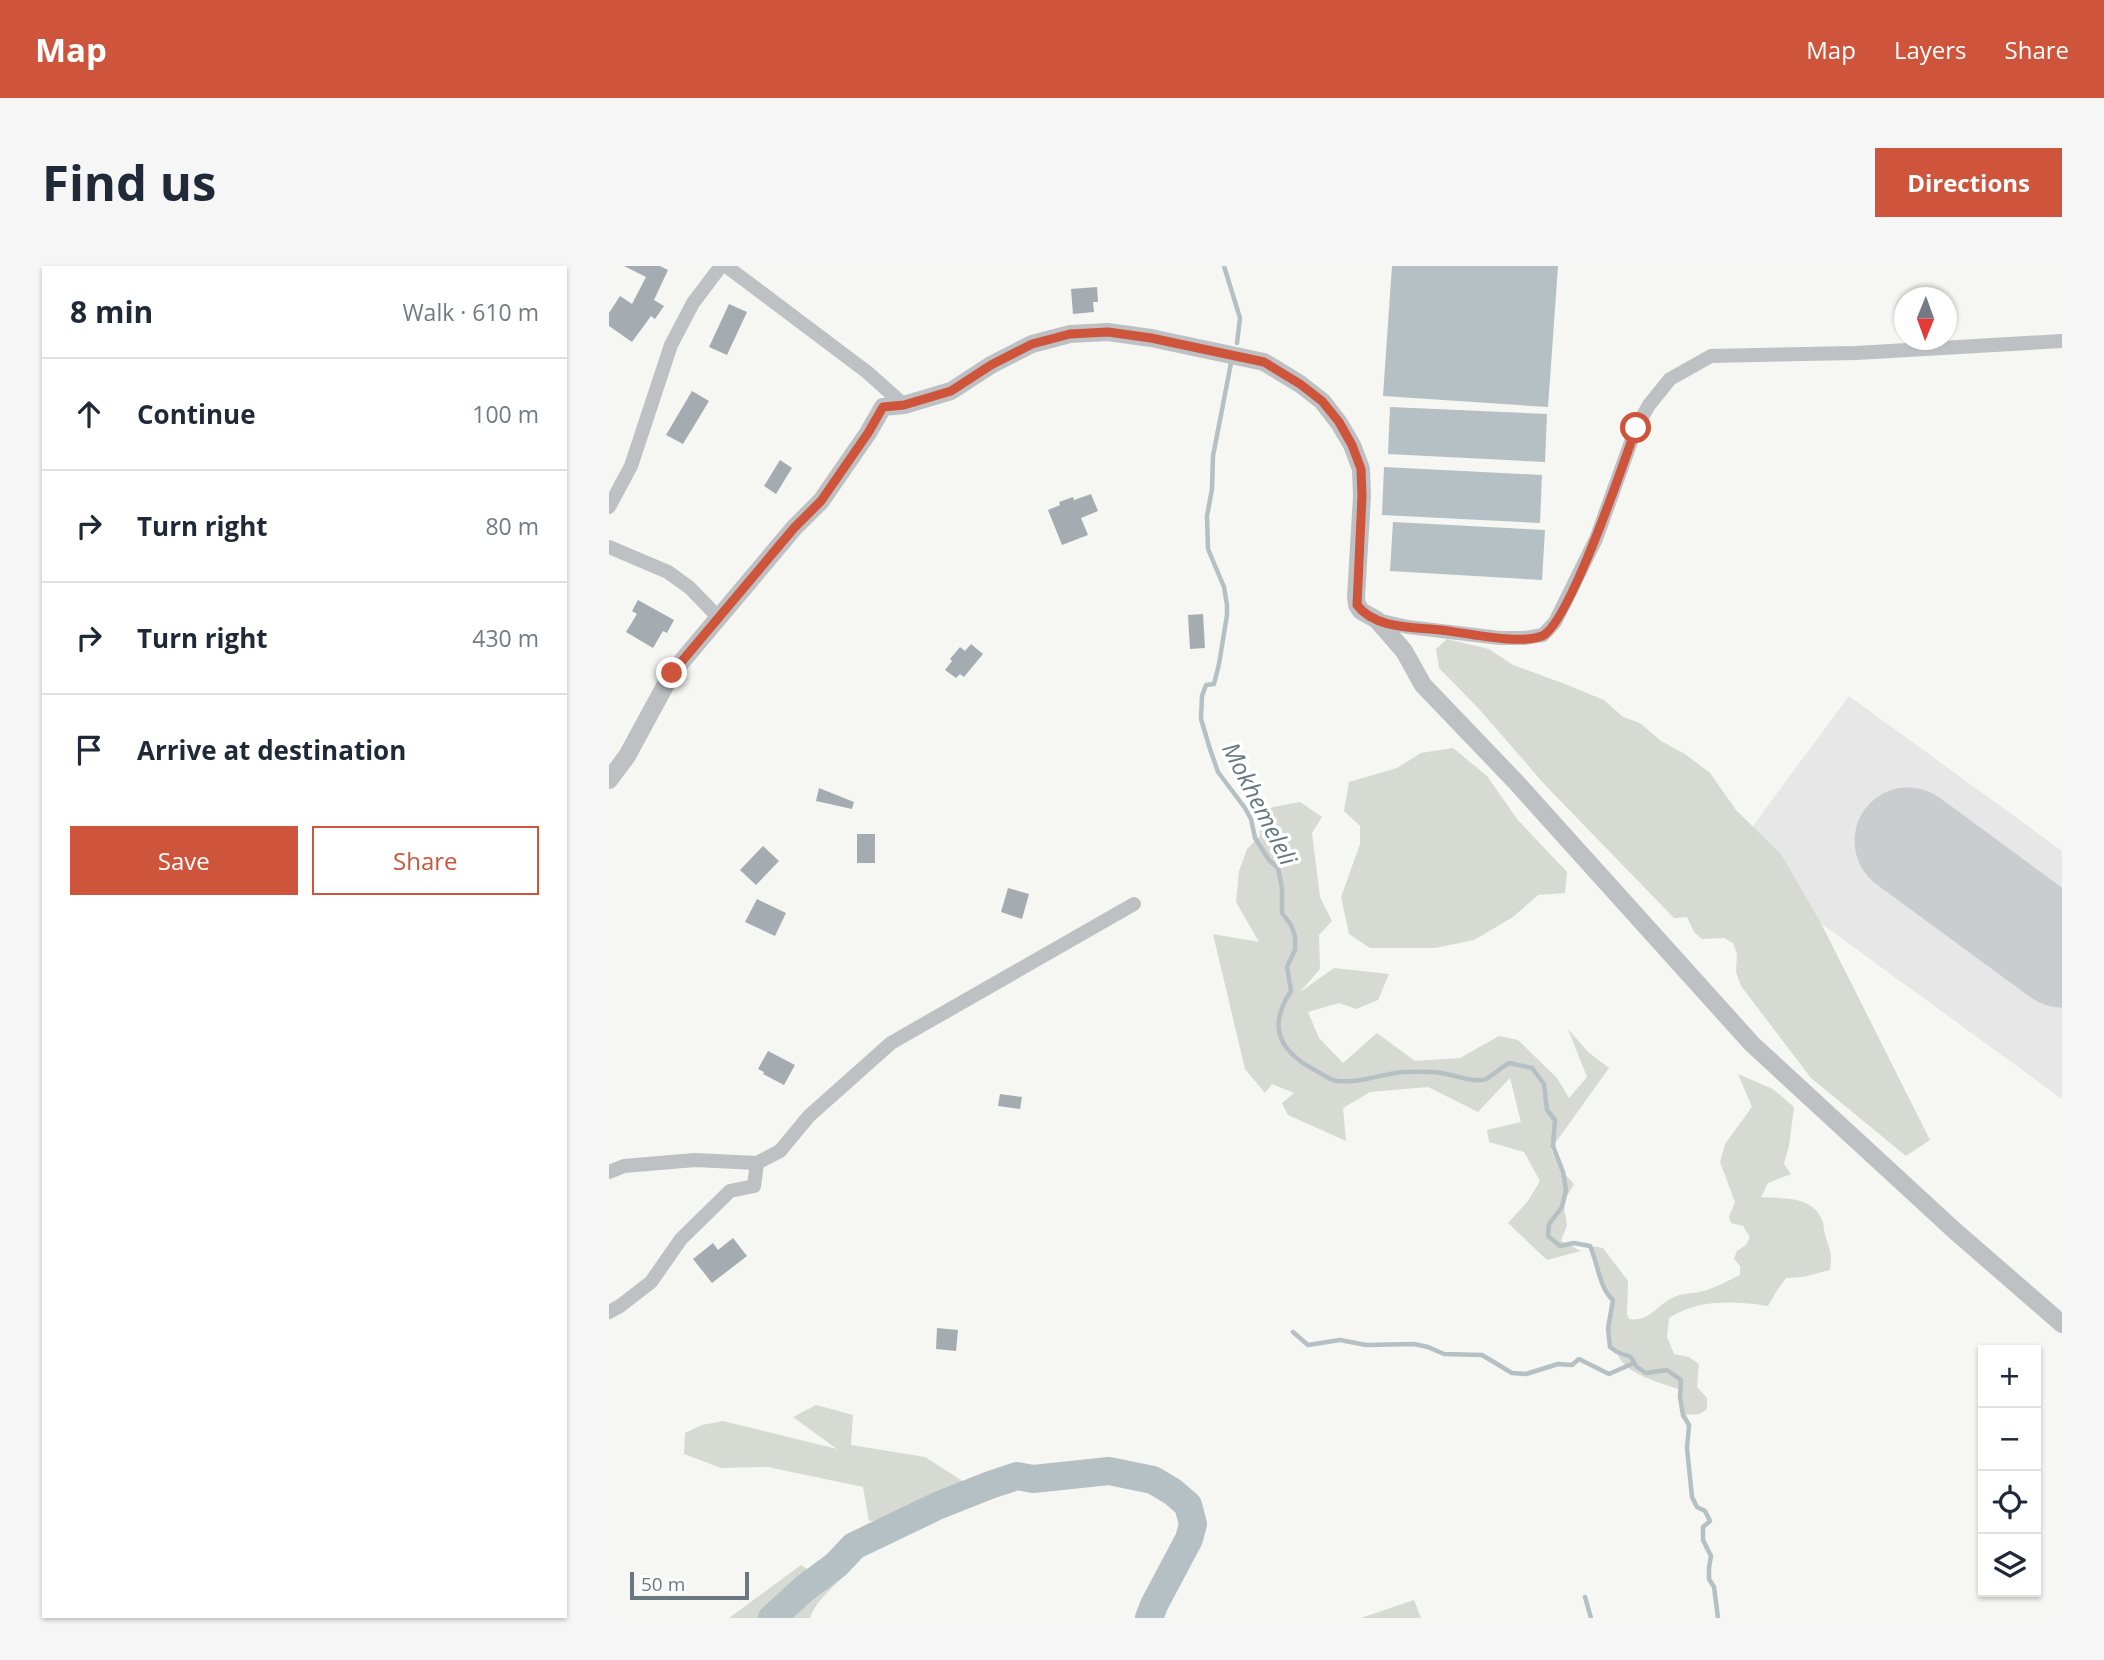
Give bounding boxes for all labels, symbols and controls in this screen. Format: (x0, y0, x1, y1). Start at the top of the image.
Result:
text: Map (35, 27, 107, 72)
text: Map (1806, 33, 1856, 66)
text: Layers (1894, 33, 1967, 66)
text: Share (2005, 33, 2069, 66)
button: Directions (1875, 148, 2062, 217)
text: Find us (42, 149, 216, 215)
north arrow (1894, 287, 1957, 350)
text: 8 min (70, 291, 153, 332)
text: Walk · 610 m (402, 296, 539, 328)
icon: ahead (70, 395, 108, 433)
text: Continue (137, 396, 256, 432)
text: 100 m (472, 398, 539, 430)
route start (1620, 412, 1651, 443)
icon: right (70, 507, 108, 545)
text: Turn right (137, 508, 268, 544)
text: 80 m (485, 510, 539, 542)
icon: right (70, 619, 108, 657)
text: Turn right (137, 620, 268, 656)
text: 430 m (472, 622, 539, 654)
route end (656, 657, 687, 688)
icon: arrive (70, 731, 108, 769)
text: Arrive at destination (137, 732, 406, 768)
water label: Mokhemeleli (1215, 736, 1306, 871)
button: Save (70, 826, 298, 895)
button: Share (312, 826, 539, 895)
map controls (1978, 1345, 2041, 1597)
button: + (1978, 1345, 2041, 1408)
button: − (1978, 1408, 2041, 1471)
button: locate (1978, 1471, 2041, 1534)
button: layers (1978, 1534, 2041, 1597)
scale bar (630, 1569, 749, 1601)
text: 50 m (641, 1571, 685, 1597)

